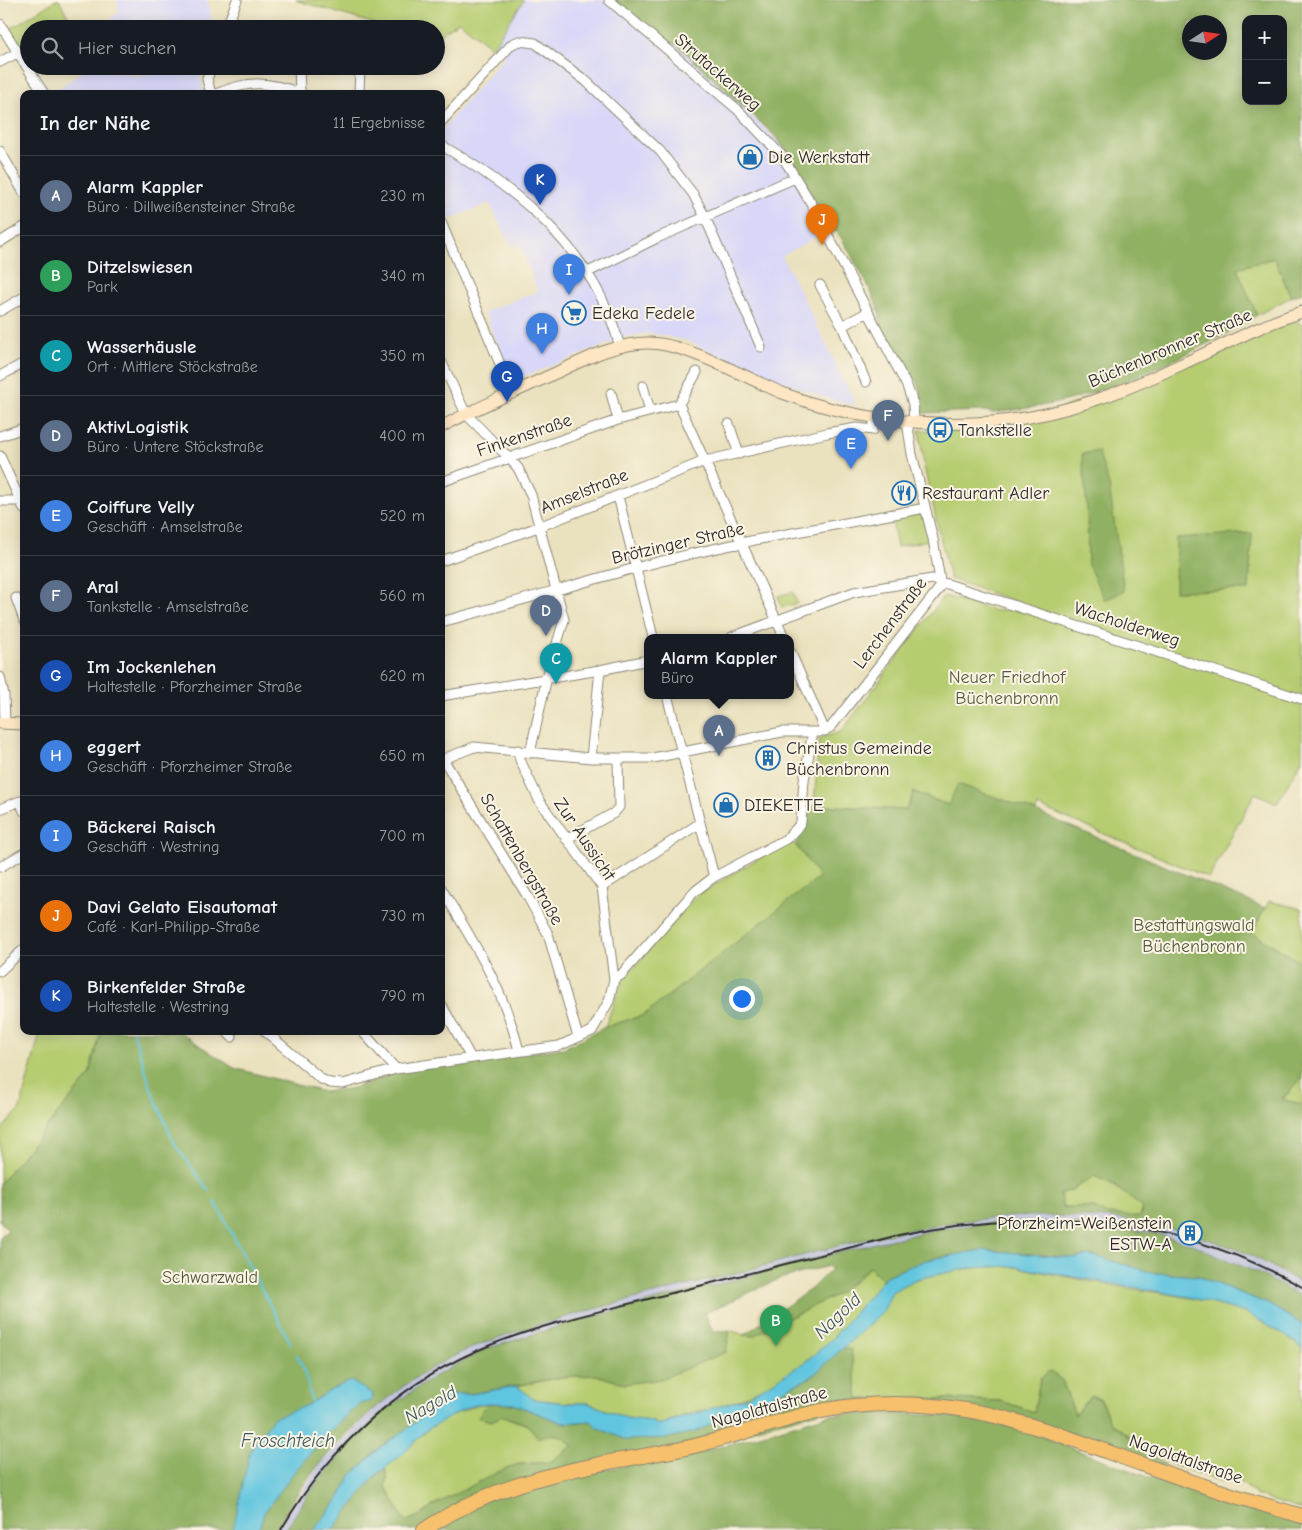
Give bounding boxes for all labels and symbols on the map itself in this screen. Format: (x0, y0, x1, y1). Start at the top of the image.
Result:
north arrow (1182, 15, 1227, 60)
street label: Strutackerweg (670, 29, 765, 116)
shop icon: Die Werkstatt (737, 144, 763, 170)
place label: Die Werkstatt (768, 147, 870, 168)
pin: K (524, 164, 556, 205)
pin: J (806, 204, 838, 245)
pin: I (553, 254, 585, 295)
supermarket icon: Edeka Fedele (561, 300, 587, 326)
place label: Edeka Fedele (592, 303, 695, 324)
street label: Büchenbronner Straße (1085, 305, 1255, 392)
pin: H (526, 313, 558, 354)
pin: G (491, 361, 523, 402)
pin: F (872, 400, 904, 441)
street label: Finkenstraße (474, 409, 574, 462)
bus stop icon: Tankstelle (927, 417, 953, 443)
place label: Tankstelle (958, 420, 1032, 441)
pin: E (835, 428, 867, 469)
street label: Amselstraße (537, 464, 631, 519)
restaurant icon: Restaurant Adler (891, 480, 917, 506)
place label: Restaurant Adler (922, 483, 1050, 504)
street label: Brötzinger Straße (610, 518, 746, 569)
street label: Lerchenstraße (849, 574, 932, 673)
pin: D (530, 595, 562, 636)
street label: Wacholderweg (1071, 597, 1182, 651)
pin: C (540, 643, 572, 684)
park label: Neuer Friedhof Büchenbronn (949, 667, 1066, 709)
pin: A (703, 715, 735, 756)
place label: Christus Gemeinde Büchenbronn (786, 738, 932, 780)
building icon: Christus Gemeinde Büchenbronn (755, 745, 781, 771)
street label: Schattenbergstraße (475, 790, 568, 929)
shop icon: DIEKETTE (713, 792, 739, 818)
street label: Zur Aussicht (549, 794, 620, 885)
place label: DIEKETTE (744, 795, 824, 816)
park label: Bestattungswald Büchenbronn (1133, 915, 1255, 957)
your location (729, 986, 755, 1012)
place label: Pforzheim-Weißenstein ESTW-A (997, 1213, 1172, 1255)
building icon: Pforzheim-Weißenstein ESTW-A (1177, 1220, 1203, 1246)
park label: Schwarzwald (162, 1267, 258, 1288)
water label: Nagold (810, 1288, 866, 1343)
pin: B (760, 1305, 792, 1346)
water label: Nagold (401, 1381, 461, 1429)
street label: Nagoldtalstraße (709, 1382, 829, 1433)
water label: Froschteich (241, 1430, 335, 1452)
street label: Nagoldtalstraße (1126, 1430, 1245, 1489)

